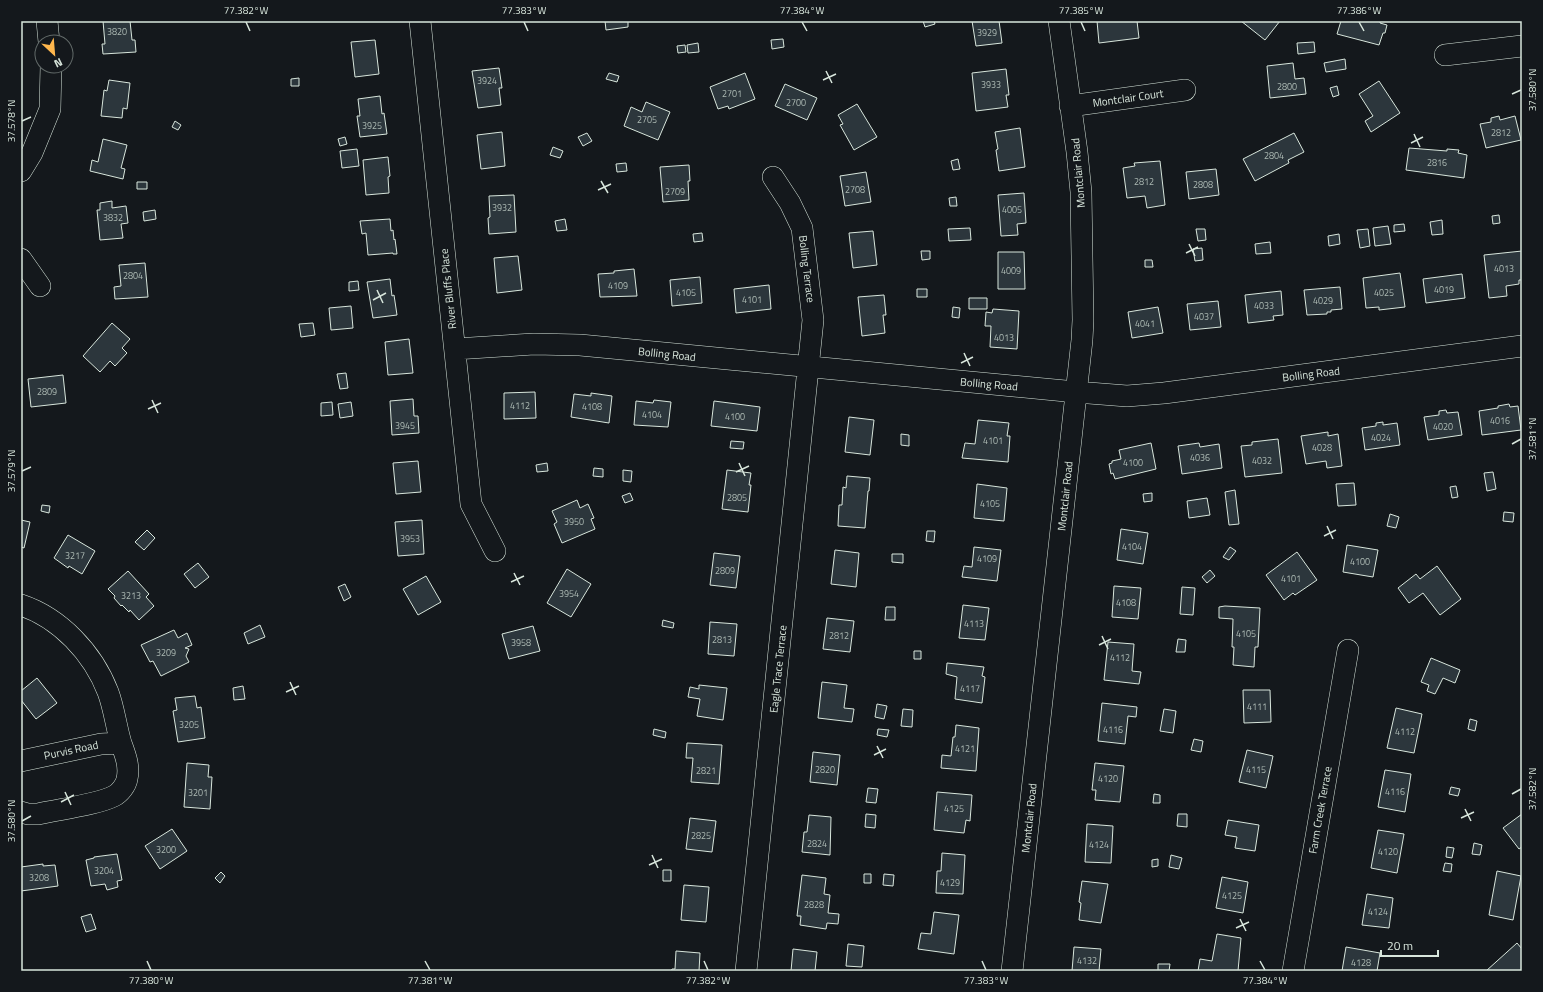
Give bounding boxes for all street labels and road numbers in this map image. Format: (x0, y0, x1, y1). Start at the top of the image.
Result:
street label: Montclair Court (1092, 85, 1165, 111)
street label: Montclair Road (1067, 137, 1089, 209)
street label: Bolling Terrace (795, 234, 819, 304)
street label: River Bluffs Place (436, 247, 460, 330)
street label: Bolling Road (637, 343, 697, 365)
street label: Bolling Road (1281, 363, 1341, 385)
street label: Bolling Road (959, 374, 1019, 395)
street label: Montclair Road (1053, 460, 1077, 532)
street label: Eagle Trace Terrace (765, 624, 791, 714)
street label: Purvis Road (42, 736, 100, 764)
street label: Farm Creek Terrace (1304, 765, 1336, 855)
street label: Montclair Road (1017, 782, 1041, 854)

